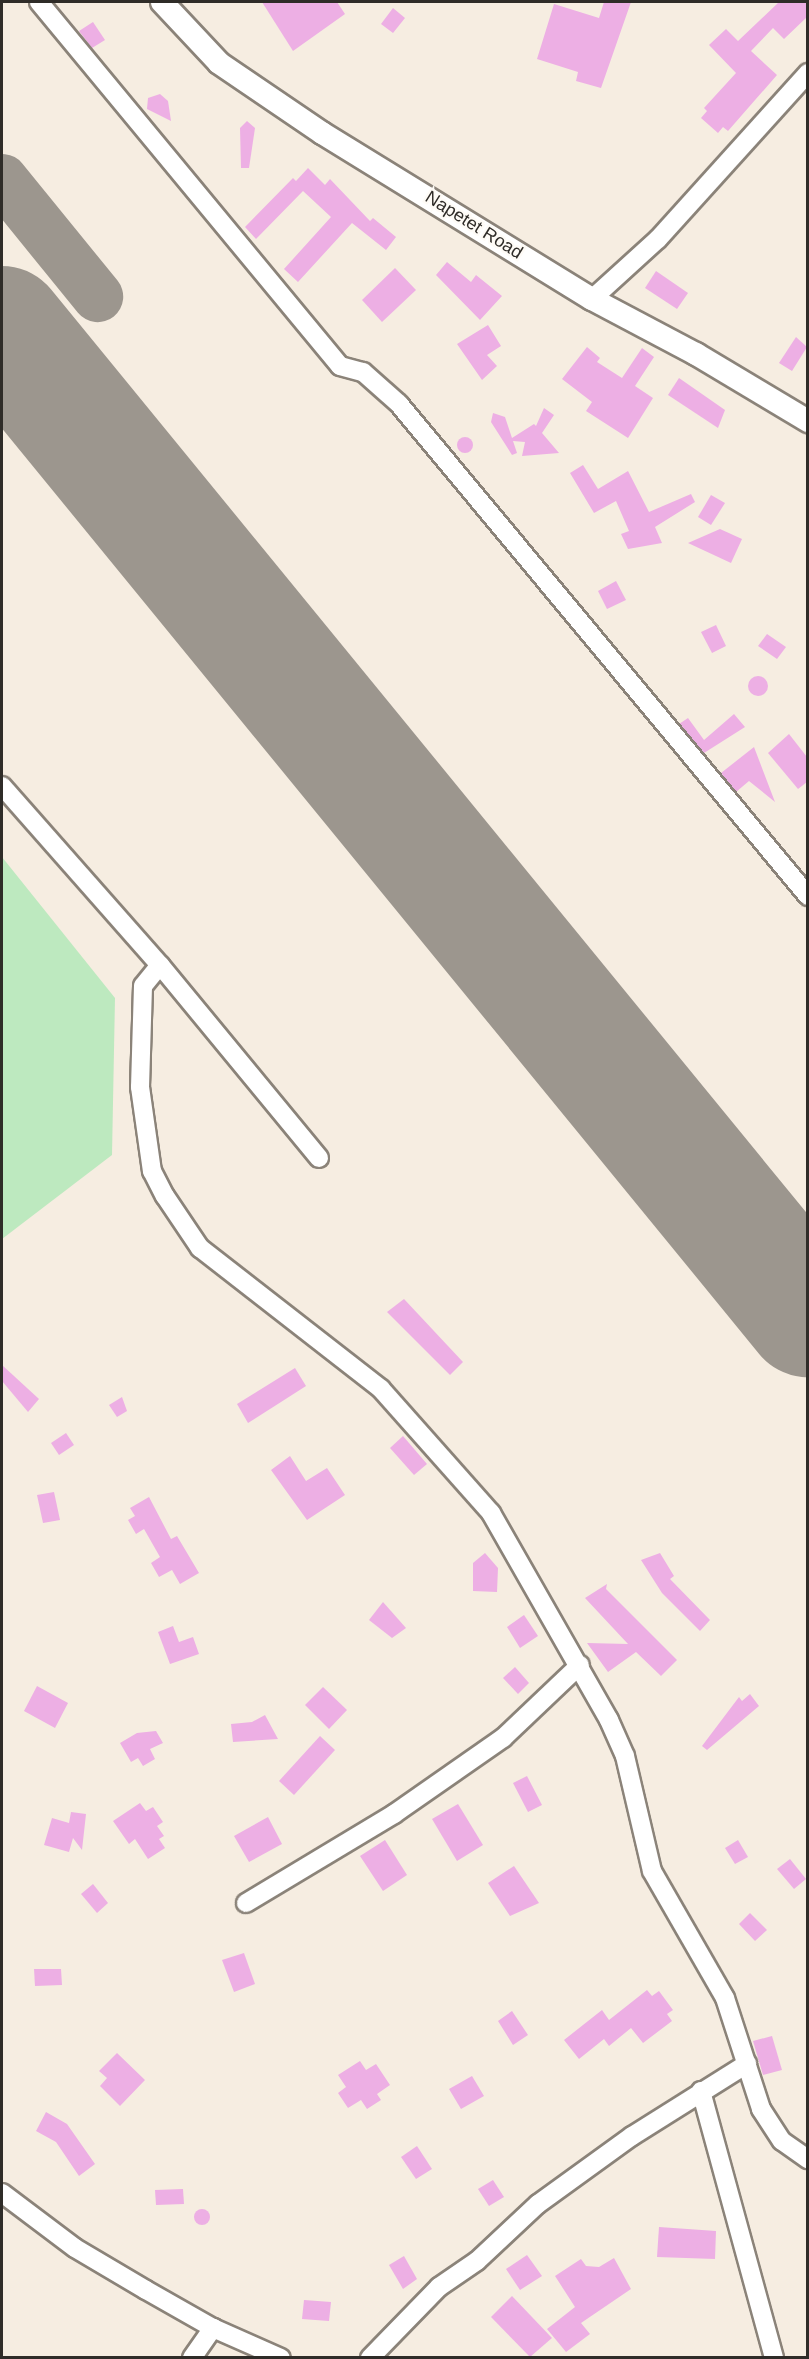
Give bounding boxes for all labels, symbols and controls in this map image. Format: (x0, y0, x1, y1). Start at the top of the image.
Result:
street label: Napetet Road (421, 186, 527, 264)

